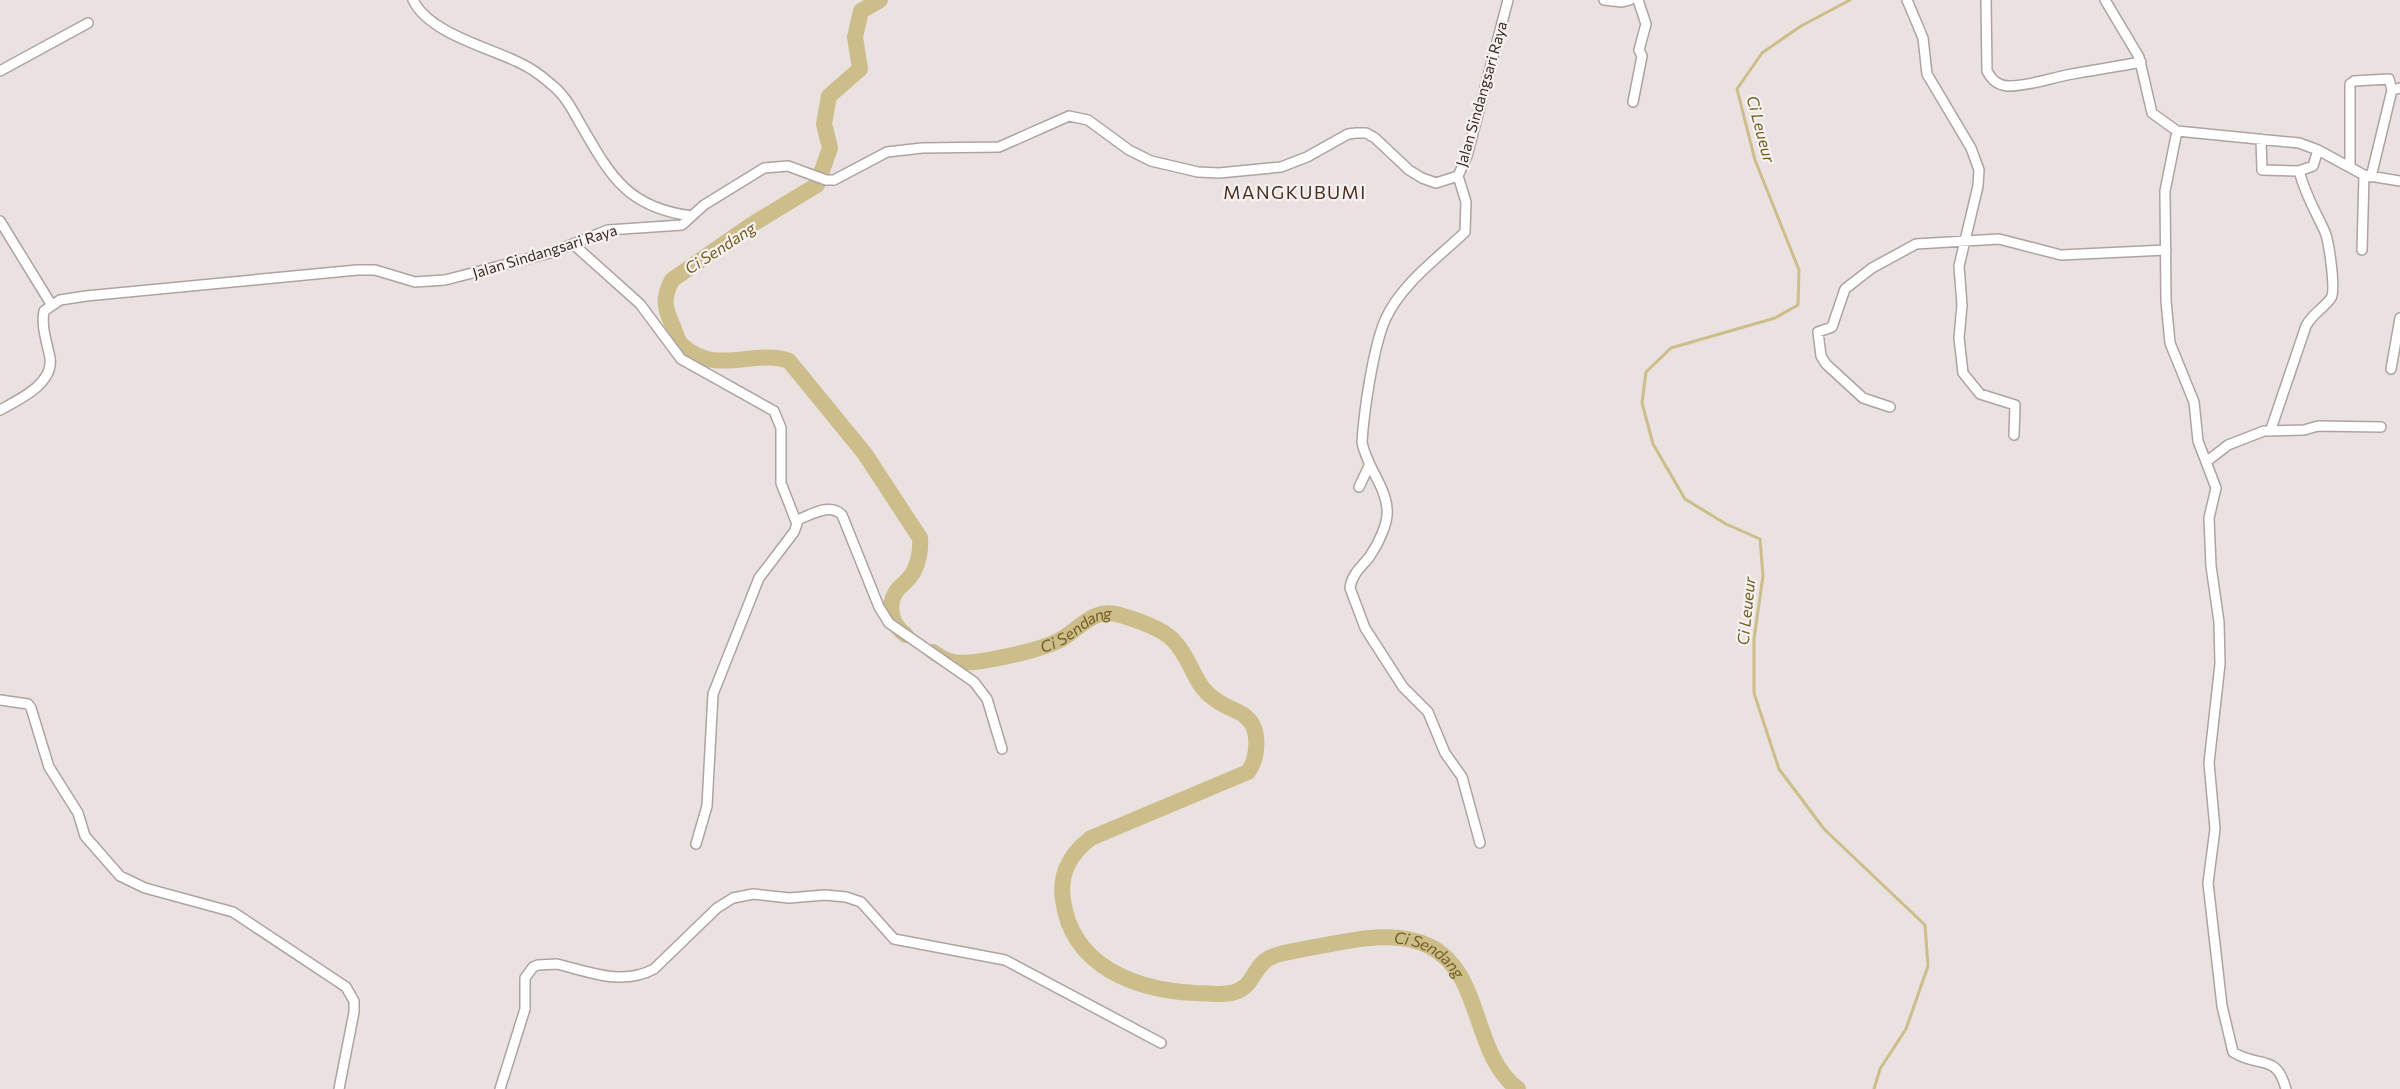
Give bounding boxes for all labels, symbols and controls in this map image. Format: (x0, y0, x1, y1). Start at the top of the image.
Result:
street label: Jalan Sindangsari Raya (1452, 19, 1510, 168)
water label: Ci Leueur (1743, 93, 1780, 165)
district label: MANGKUBUMI (1223, 181, 1367, 203)
water label: Ci Sendang (681, 217, 760, 277)
street label: Jalan Sindangsari Raya (470, 220, 619, 282)
water label: Ci Leueur (1732, 575, 1759, 646)
water label: Ci Sendang (1037, 603, 1113, 656)
water label: Ci Sendang (1393, 927, 1470, 983)

